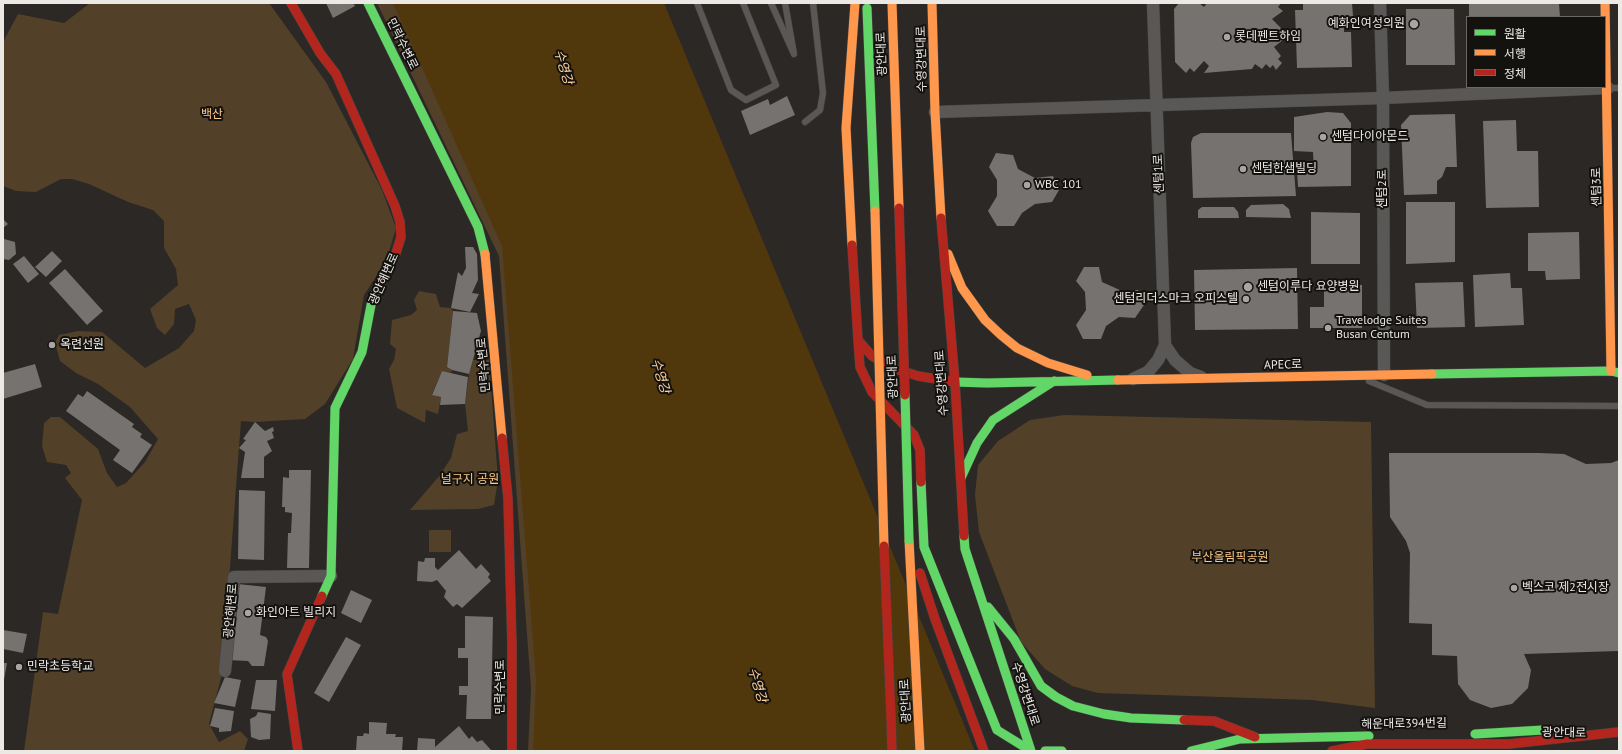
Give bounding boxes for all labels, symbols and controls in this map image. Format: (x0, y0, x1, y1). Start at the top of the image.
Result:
street label: 민락수변로 (383, 16, 421, 72)
legend (1466, 16, 1606, 88)
place label: 예화인여성의원 (1328, 17, 1405, 31)
marker: 예화인여성의원 (1408, 18, 1420, 30)
street label: 수영강변대로 (914, 26, 930, 92)
text: 원활 (1504, 26, 1526, 41)
place label: 롯데펜트하임 (1235, 30, 1301, 44)
street label: 광안대로 (874, 32, 890, 76)
marker: 롯데펜트하임 (1222, 32, 1232, 42)
text: 서행 (1504, 46, 1526, 61)
water label: 수영강 (550, 48, 576, 86)
text: 정체 (1504, 66, 1526, 81)
park label: 백산 (201, 108, 223, 122)
place label: 센텀다이아몬드 (1331, 130, 1408, 144)
marker: 센텀다이아몬드 (1318, 132, 1328, 142)
street label: 센텀1로 (1151, 154, 1167, 194)
place label: 센텀한샘빌딩 (1251, 162, 1317, 176)
marker: 센텀한샘빌딩 (1238, 164, 1248, 174)
street label: 센텀3로 (1589, 167, 1605, 207)
street label: 센텀2로 (1376, 169, 1390, 209)
place label: WBC 101 (1035, 178, 1082, 192)
marker: WBC 101 (1022, 180, 1032, 190)
street label: 광안해변로 (366, 251, 402, 307)
place label: 센텀이루다 요양병원 (1257, 280, 1360, 294)
marker: 센텀이루다 요양병원 (1242, 281, 1254, 293)
place label: 센텀리더스마크 오피스텔 (1113, 292, 1238, 306)
marker: 센텀리더스마크 오피스텔 (1241, 294, 1251, 304)
place label: Travelodge Suites Busan Centum (1336, 314, 1426, 342)
marker: Travelodge Suites Busan Centum (1323, 323, 1333, 333)
street label: 민락수변로 (474, 337, 494, 393)
place label: 옥련선원 (60, 338, 104, 352)
marker: 옥련선원 (47, 340, 57, 350)
street label: 수영강변대로 (933, 349, 951, 417)
street label: 광안대로 (885, 355, 901, 399)
water label: 수영강 (647, 357, 673, 395)
street label: APEC로 (1264, 357, 1302, 373)
park label: 널구지 공원 (441, 473, 499, 487)
park label: 부산올림픽공원 (1191, 551, 1269, 565)
place label: 벡스코 제2전시장 (1522, 581, 1609, 595)
street label: 광안해변로 (221, 583, 241, 639)
marker: 벡스코 제2전시장 (1509, 583, 1519, 593)
place label: 화인아트 빌리지 (256, 606, 336, 620)
marker: 화인아트 빌리지 (243, 608, 253, 618)
street label: 민락수변로 (494, 659, 508, 715)
place label: 민락초등학교 (27, 660, 93, 674)
street label: 수영강변대로 (1008, 660, 1042, 728)
marker: 민락초등학교 (14, 662, 24, 672)
water label: 수영강 (744, 666, 770, 704)
street label: 광안대로 (898, 679, 914, 723)
street label: 해운대로394번길 (1361, 716, 1447, 732)
street label: 광안대로 (1542, 725, 1586, 741)

